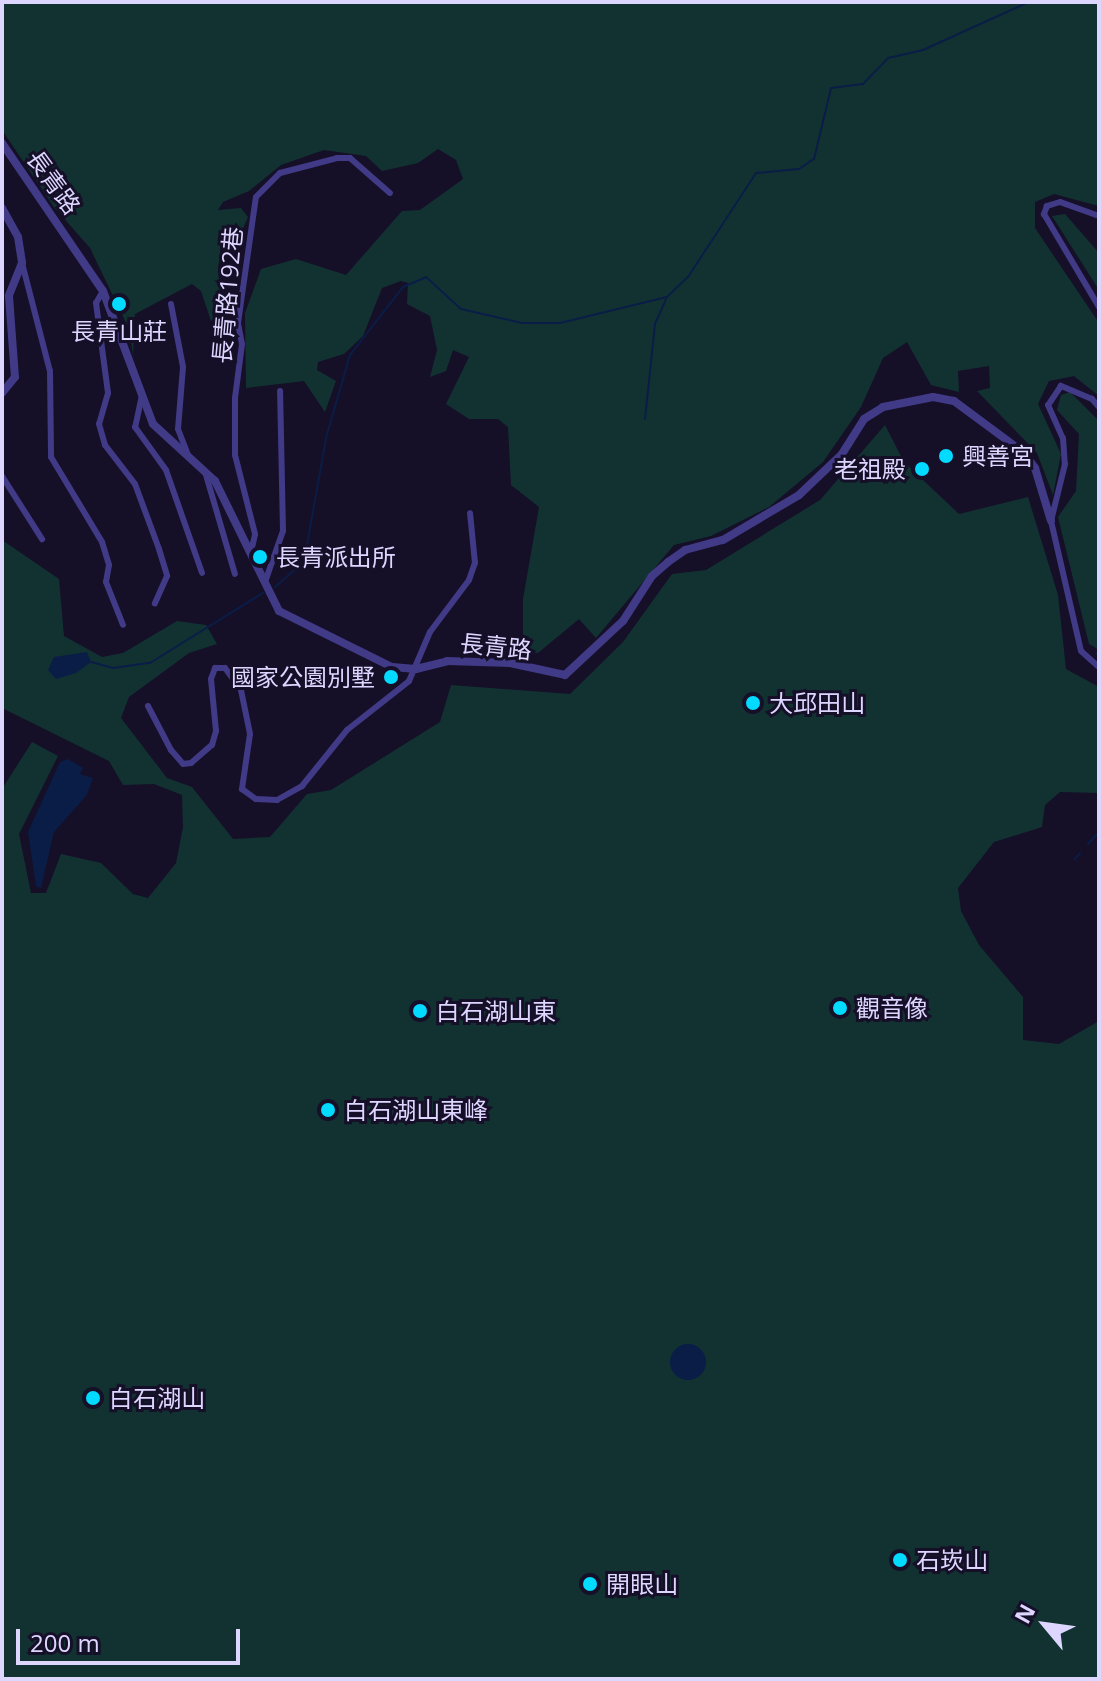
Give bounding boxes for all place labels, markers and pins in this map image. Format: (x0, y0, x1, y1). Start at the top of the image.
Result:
marker: 長青山莊 (110, 295, 128, 313)
place label: 長青山莊 (71, 317, 167, 345)
place label: 興善宮 (962, 442, 1034, 470)
marker: 興善宮 (937, 447, 955, 465)
place label: 老祖殿 (834, 455, 906, 483)
marker: 老祖殿 (913, 460, 931, 478)
place label: 長青派出所 (276, 543, 396, 571)
marker: 長青派出所 (251, 548, 269, 566)
place label: 國家公園別墅 (231, 663, 375, 691)
marker: 國家公園別墅 (382, 668, 400, 686)
place label: 大邱田山 (769, 689, 865, 717)
marker: 大邱田山 (744, 694, 762, 712)
place label: 觀音像 (856, 994, 928, 1022)
place label: 白石湖山東 (436, 997, 556, 1025)
marker: 觀音像 (831, 999, 849, 1017)
marker: 白石湖山東 (411, 1002, 429, 1020)
place label: 白石湖山東峰 (344, 1096, 488, 1124)
marker: 白石湖山東峰 (319, 1101, 337, 1119)
place label: 白石湖山 (109, 1384, 205, 1412)
marker: 白石湖山 (84, 1389, 102, 1407)
place label: 石崁山 (916, 1546, 988, 1574)
marker: 石崁山 (891, 1551, 909, 1569)
place label: 開眼山 (606, 1570, 678, 1598)
marker: 開眼山 (581, 1575, 599, 1593)

